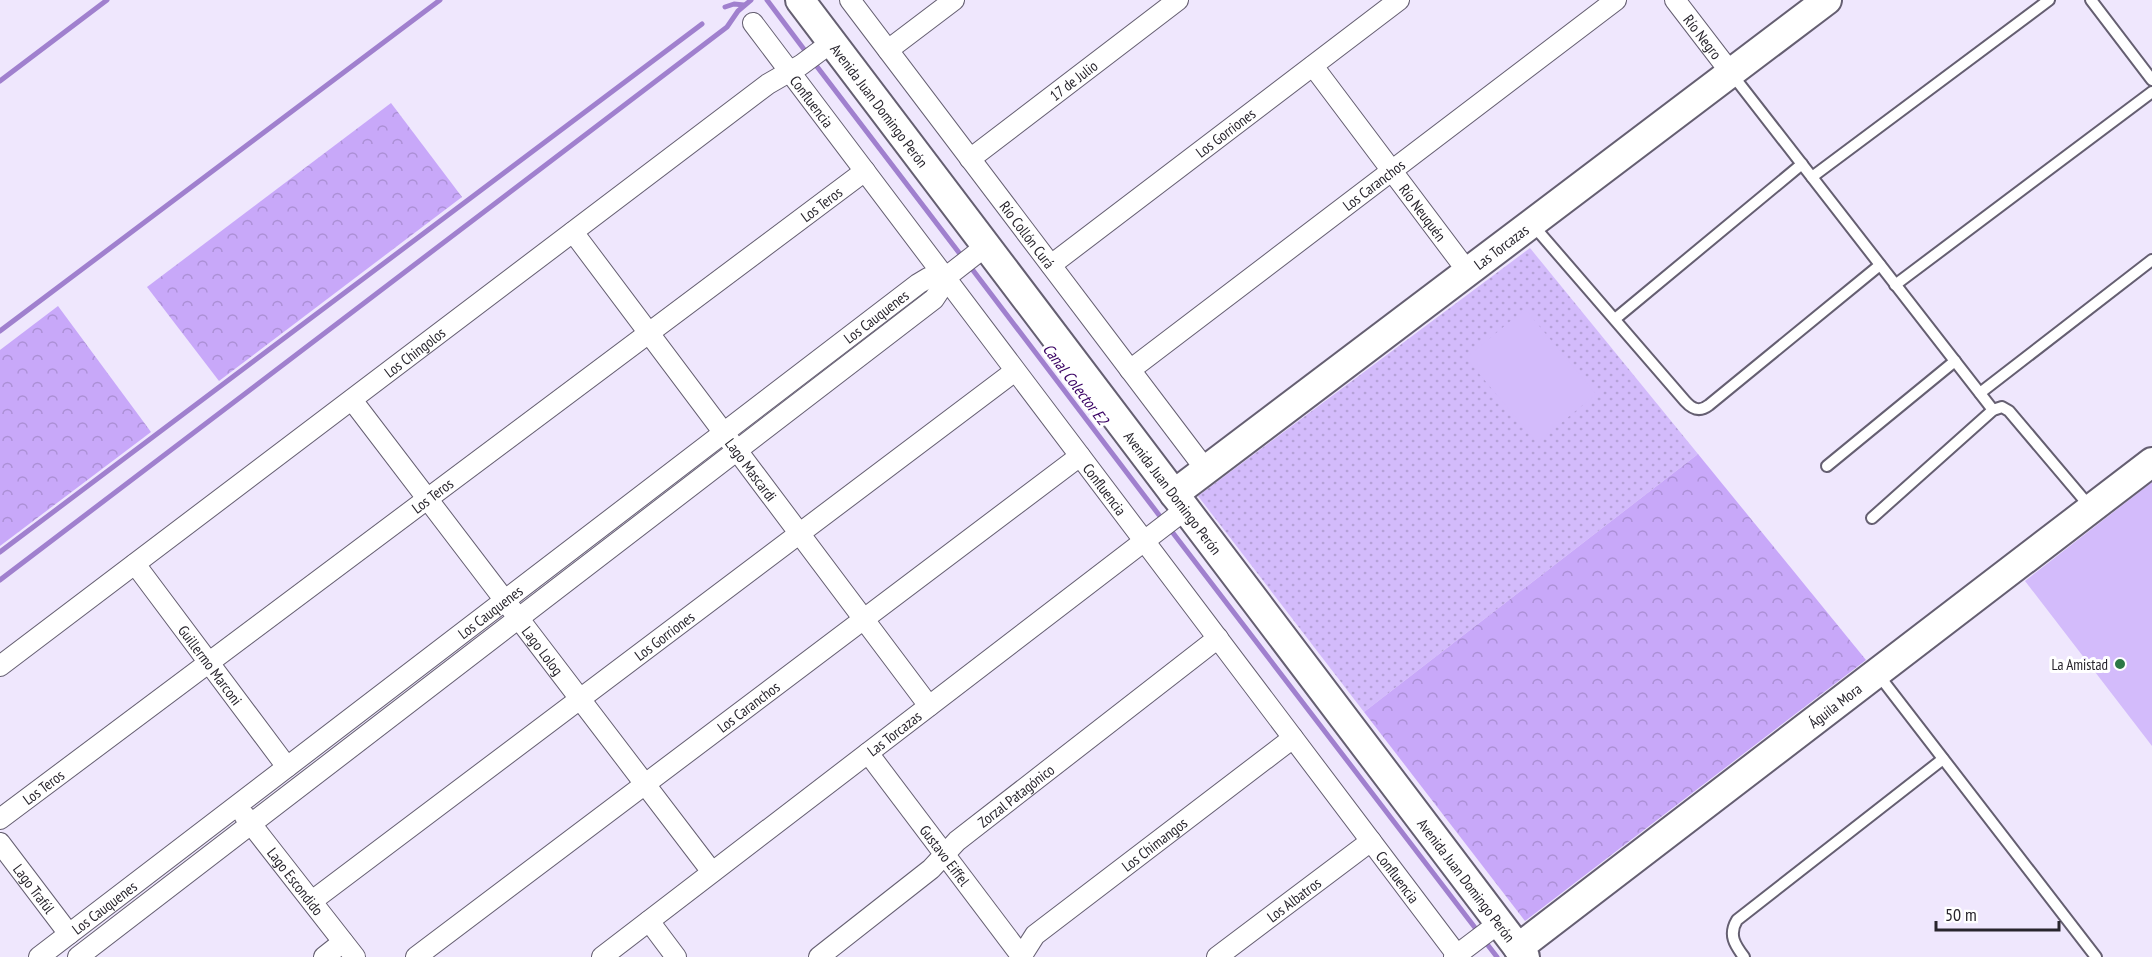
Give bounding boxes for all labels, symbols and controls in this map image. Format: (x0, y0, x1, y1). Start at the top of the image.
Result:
street label: Río Negro (1680, 10, 1726, 63)
street label: Avenida Juan Domingo Perón (827, 40, 933, 171)
street label: 17 de Julio (1046, 56, 1101, 104)
street label: Confluencia (786, 71, 838, 131)
street label: Los Gorriones (1192, 104, 1259, 161)
street label: Los Caranchos (1339, 155, 1408, 214)
street label: Río Neuquén (1395, 180, 1451, 245)
street label: Los Teros (797, 182, 846, 226)
street label: Río Collón Curá (996, 197, 1059, 272)
street label: Las Torcazas (1470, 220, 1532, 273)
street label: Los Cauquenes (840, 285, 912, 347)
street label: Los Chingolos (380, 323, 449, 381)
water label: Canal Colector E2 (1039, 339, 1114, 430)
street label: Avenida Juan Domingo Perón (1120, 427, 1226, 558)
street label: Lago Mascardi (722, 434, 781, 505)
street label: Confluencia (1079, 459, 1131, 519)
street label: Los Teros (408, 474, 457, 517)
street label: Los Cauquenes (454, 581, 526, 643)
street label: Los Gorriones (630, 607, 698, 664)
street label: Guillermo Marconi (174, 621, 247, 709)
street label: Lago Lolog (518, 622, 568, 679)
place label: La Amistad (2051, 655, 2108, 674)
marker: La Amistad (2113, 657, 2127, 671)
street label: Los Caranchos (713, 677, 783, 736)
street label: Águila Mora (1804, 679, 1865, 732)
street label: Las Torcazas (863, 706, 925, 760)
street label: Zorzal Patagónico (974, 760, 1058, 831)
street label: Los Teros (19, 765, 68, 808)
street label: Los Chimangos (1118, 813, 1191, 875)
street label: Avenida Juan Domingo Perón (1414, 814, 1520, 946)
street label: Gustavo Eiffel (916, 821, 975, 890)
street label: Lago Escondido (263, 844, 328, 919)
street label: Confluencia (1372, 847, 1424, 907)
street label: Lago Trafúl (10, 860, 60, 917)
street label: Los Albatros (1263, 873, 1325, 926)
street label: Los Cauquenes (68, 876, 140, 938)
scale bar (1936, 894, 2059, 932)
text: 50 m (1945, 903, 1977, 926)

